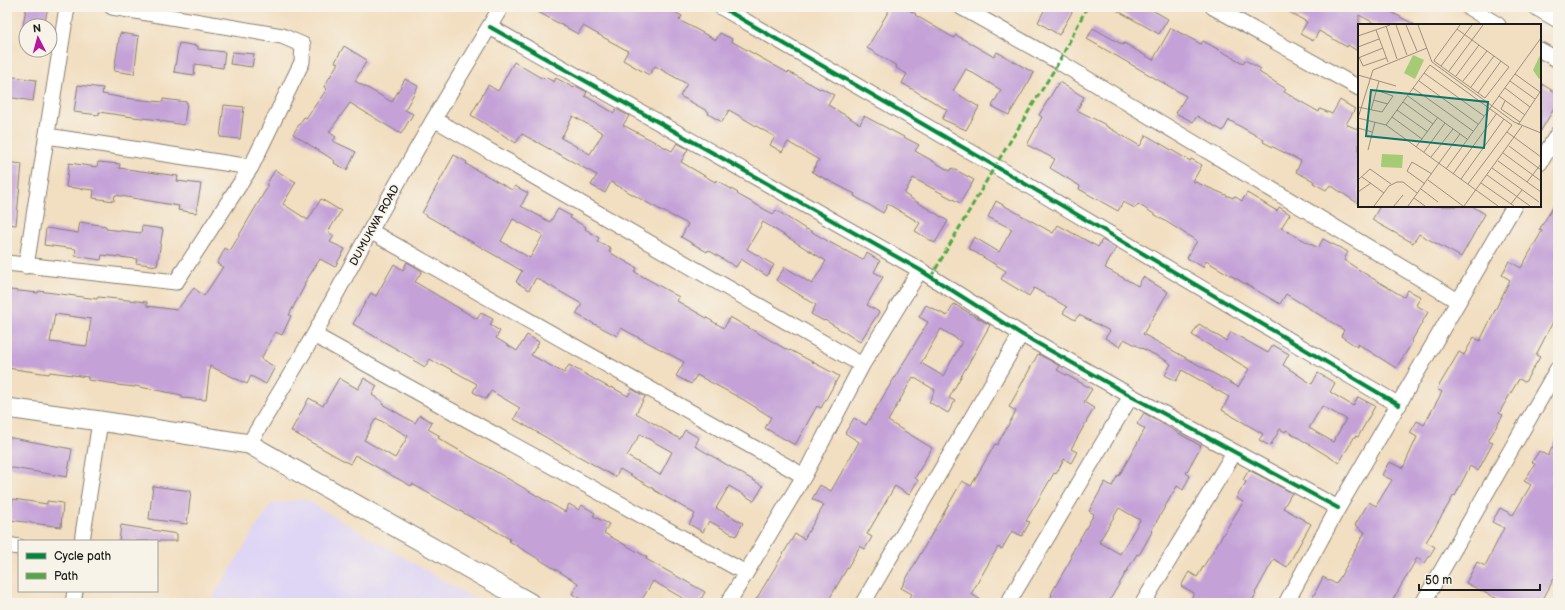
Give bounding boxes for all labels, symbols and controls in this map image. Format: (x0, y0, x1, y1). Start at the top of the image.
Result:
north arrow (18, 18, 58, 58)
text: N (32, 22, 42, 35)
inset map (1358, 24, 1541, 207)
street label: DUMUKWA ROAD (347, 183, 402, 268)
legend (18, 540, 158, 592)
text: Cycle path (54, 549, 111, 564)
scale bar (1419, 566, 1540, 592)
text: Path (54, 569, 79, 584)
text: 50 m (1425, 573, 1452, 588)

